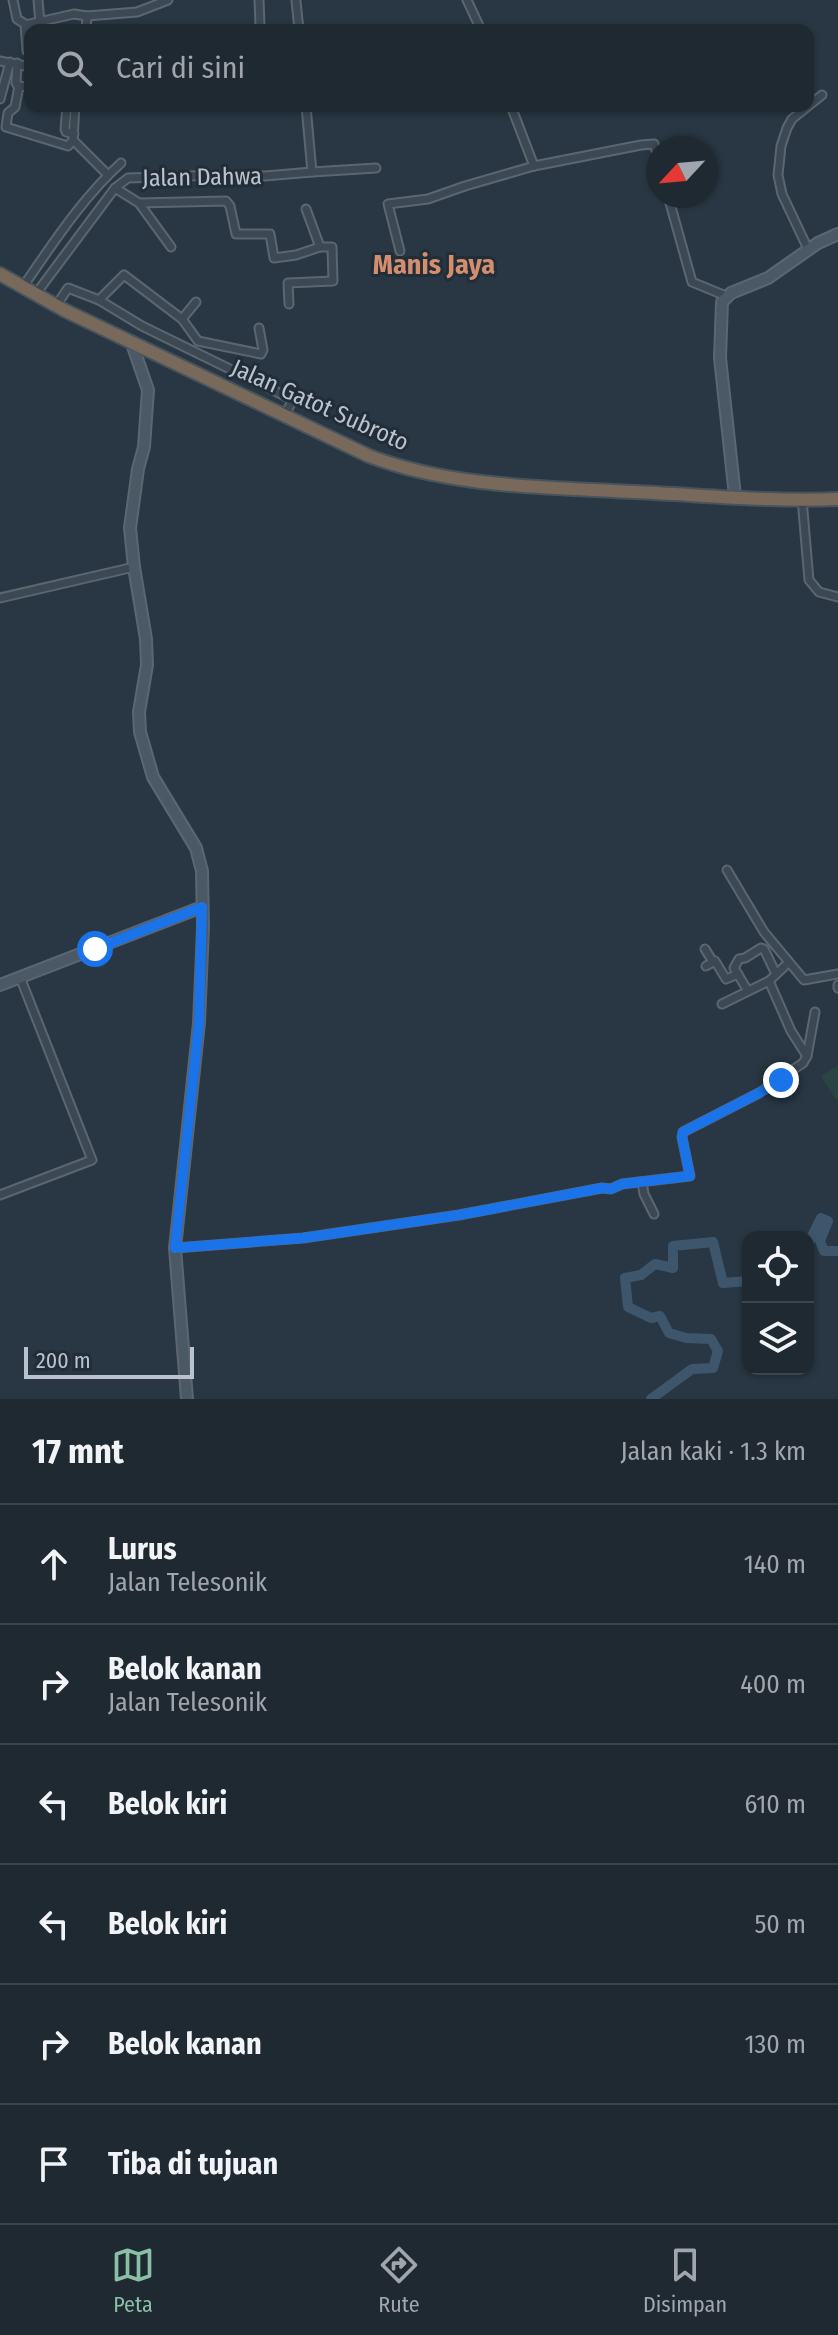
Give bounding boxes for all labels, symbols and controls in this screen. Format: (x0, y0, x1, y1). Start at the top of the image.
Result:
search box (24, 24, 814, 112)
icon: search (52, 46, 96, 90)
text: Cari di sini (116, 50, 245, 86)
north arrow (646, 136, 718, 208)
street label: Jalan Dahwa (142, 162, 262, 192)
district label: Manis Jaya (373, 248, 495, 281)
street label: Jalan Gatot Subroto (227, 353, 413, 457)
route start (77, 931, 113, 967)
route end (763, 1062, 799, 1098)
map controls (742, 1231, 814, 1375)
button: locate (742, 1231, 814, 1303)
button: layers (742, 1303, 814, 1375)
scale bar (24, 1343, 194, 1379)
text: 200 m (36, 1347, 91, 1374)
text: 17 mnt (32, 1431, 124, 1472)
text: Jalan kaki · 1.3 km (620, 1436, 806, 1467)
text: Lurus (108, 1531, 177, 1567)
icon: ahead (32, 1542, 76, 1586)
text: 140 m (744, 1549, 806, 1580)
text: Jalan Telesonik (108, 1567, 267, 1598)
text: Belok kanan (108, 1651, 262, 1687)
icon: right (32, 1662, 76, 1706)
text: 400 m (740, 1669, 806, 1700)
text: Jalan Telesonik (108, 1687, 267, 1718)
icon: left (32, 1782, 76, 1826)
text: Belok kiri (108, 1786, 227, 1822)
text: 610 m (744, 1789, 806, 1820)
icon: left (32, 1902, 76, 1946)
text: Belok kiri (108, 1906, 227, 1942)
text: 50 m (754, 1909, 806, 1940)
icon: right (32, 2022, 76, 2066)
text: Belok kanan (108, 2026, 262, 2062)
text: 130 m (744, 2029, 806, 2060)
icon: arrive (32, 2142, 76, 2186)
text: Tiba di tujuan (108, 2146, 278, 2182)
tab: Peta (111, 2243, 155, 2318)
tab: Rute (377, 2243, 421, 2318)
tab: Disimpan (643, 2243, 727, 2318)

